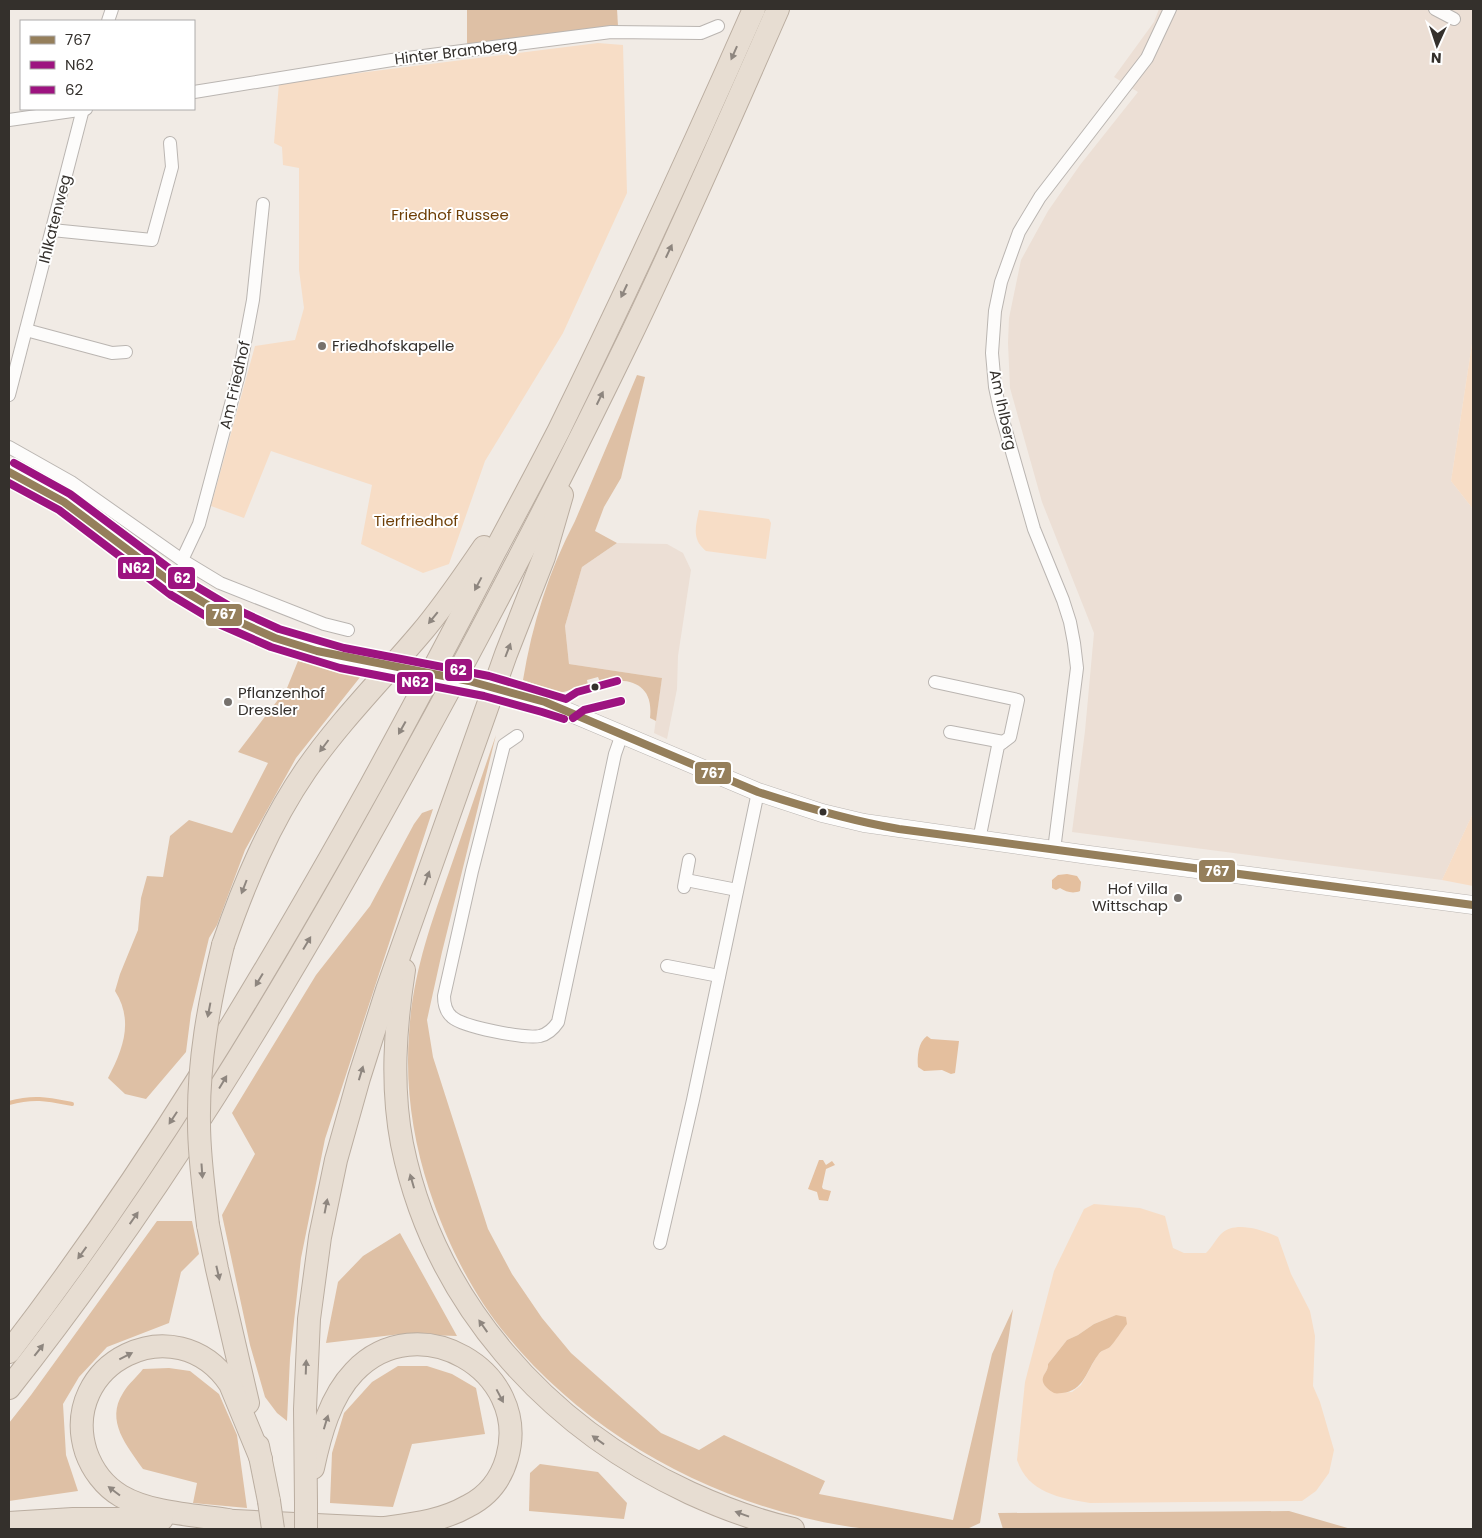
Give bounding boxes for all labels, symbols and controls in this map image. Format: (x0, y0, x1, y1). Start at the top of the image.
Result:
legend (20, 20, 195, 110)
north arrow (1412, 20, 1462, 70)
text: 767 (65, 29, 91, 50)
street label: Hinter Bramberg (393, 34, 519, 69)
one-way arrow (730, 46, 738, 60)
text: N (1431, 48, 1442, 68)
text: N62 (65, 54, 94, 75)
text: 62 (65, 79, 83, 100)
street label: Ihlkatenweg (33, 172, 76, 266)
park label: Friedhof Russee (391, 204, 509, 225)
one-way arrow (666, 244, 674, 258)
one-way arrow (620, 284, 628, 298)
place label: Friedhofskapelle (332, 335, 454, 356)
street label: Am Friedhof (214, 339, 255, 431)
marker: Friedhofskapelle (316, 340, 328, 352)
street label: Am Ihlberg (985, 368, 1022, 452)
one-way arrow (596, 391, 604, 405)
park label: Tierfriedhof (374, 510, 458, 531)
line badge: N62 (117, 556, 155, 580)
text: N62 (122, 558, 150, 578)
line badge: 62 (167, 566, 196, 590)
text: 62 (174, 568, 190, 588)
one-way arrow (474, 577, 482, 591)
line badge: 767 (205, 603, 243, 627)
text: 767 (212, 604, 236, 624)
one-way arrow (427, 611, 438, 624)
one-way arrow (505, 642, 512, 657)
line badge: 62 (444, 658, 473, 682)
text: 62 (450, 660, 466, 680)
line badge: N62 (396, 671, 434, 695)
text: N62 (401, 672, 429, 692)
place label: Pflanzenhof Dressler (238, 682, 325, 720)
unlabelled marker (590, 682, 600, 692)
marker: Pflanzenhof Dressler (222, 696, 234, 708)
one-way arrow (398, 721, 407, 735)
one-way arrow (319, 739, 329, 753)
line badge: 767 (694, 761, 732, 785)
text: 767 (701, 763, 725, 783)
unlabelled marker (818, 807, 828, 817)
line badge: 767 (1198, 859, 1236, 883)
text: 767 (1205, 861, 1229, 881)
one-way arrow (424, 870, 431, 885)
place label: Hof Villa Wittschap (1092, 878, 1168, 916)
one-way arrow (240, 880, 248, 895)
marker: Hof Villa Wittschap (1172, 892, 1184, 904)
one-way arrow (302, 937, 311, 950)
one-way arrow (254, 974, 263, 987)
one-way arrow (204, 1002, 212, 1018)
one-way arrow (357, 1065, 365, 1080)
one-way arrow (218, 1076, 227, 1089)
one-way arrow (168, 1111, 178, 1125)
one-way arrow (198, 1164, 206, 1180)
one-way arrow (407, 1174, 415, 1189)
one-way arrow (322, 1198, 330, 1214)
one-way arrow (129, 1211, 139, 1225)
one-way arrow (77, 1246, 87, 1260)
one-way arrow (214, 1266, 222, 1281)
one-way arrow (478, 1319, 488, 1333)
one-way arrow (34, 1343, 44, 1357)
one-way arrow (119, 1352, 133, 1360)
one-way arrow (303, 1359, 311, 1375)
one-way arrow (496, 1388, 504, 1403)
one-way arrow (323, 1415, 331, 1430)
one-way arrow (591, 1435, 605, 1445)
one-way arrow (107, 1486, 121, 1496)
one-way arrow (734, 1510, 749, 1518)

